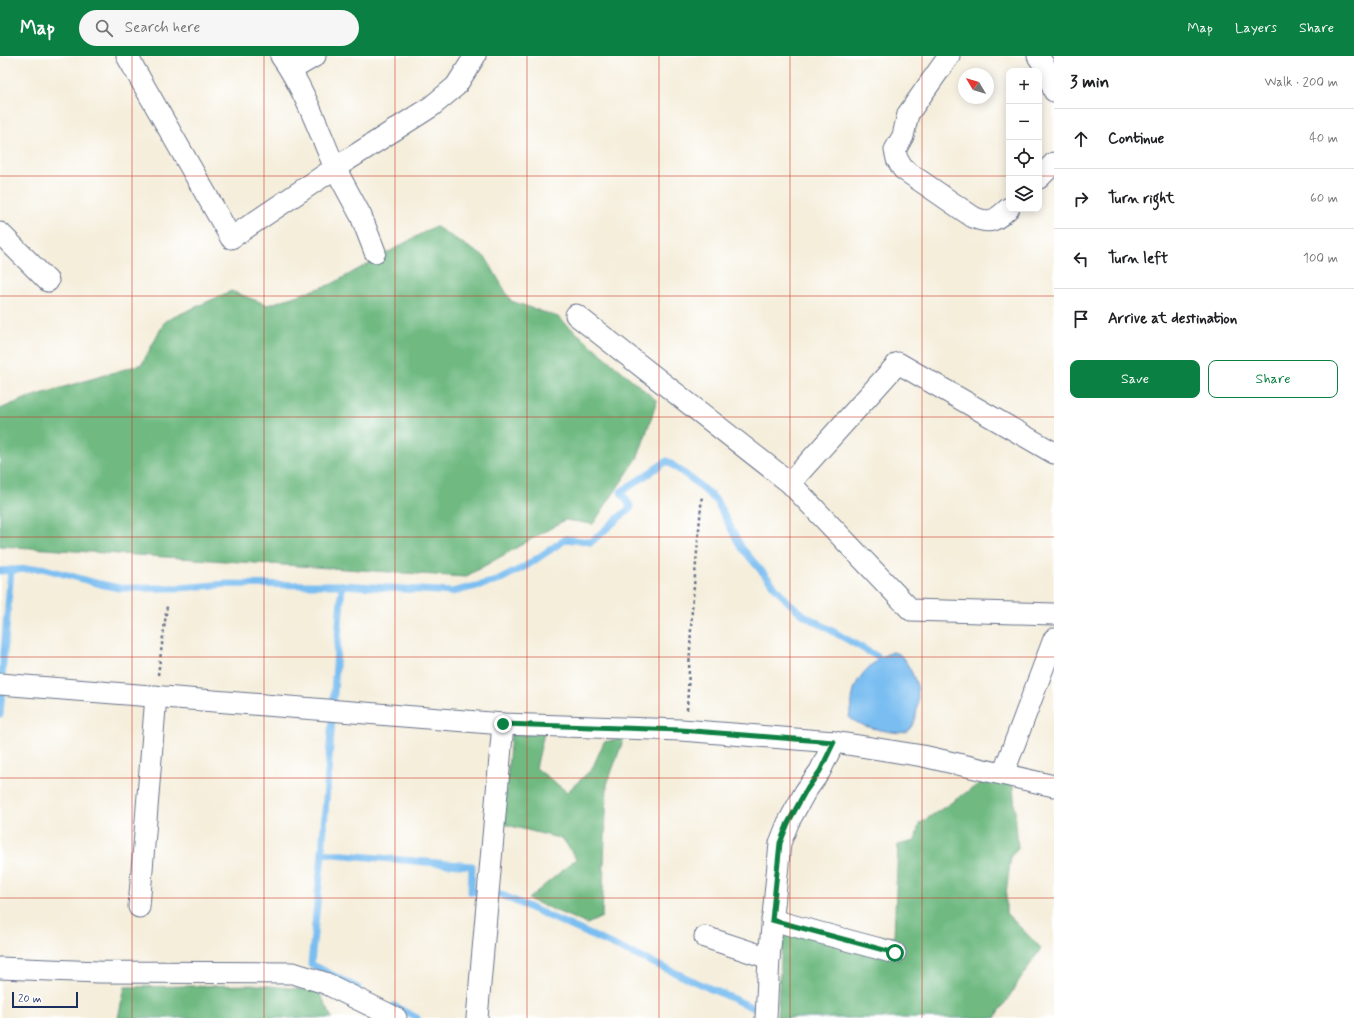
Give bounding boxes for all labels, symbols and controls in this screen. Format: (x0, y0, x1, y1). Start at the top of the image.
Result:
search box (79, 10, 359, 46)
text: Map (20, 16, 55, 41)
icon: search (93, 17, 115, 39)
text: Search here (125, 18, 200, 38)
text: Map (1187, 19, 1213, 37)
text: Layers (1235, 19, 1277, 37)
text: Share (1299, 19, 1334, 37)
north arrow (958, 68, 994, 104)
map controls (1006, 68, 1042, 212)
button: + (1006, 68, 1042, 104)
text: 3 min (1070, 71, 1109, 93)
text: Walk · 200 m (1264, 74, 1338, 91)
button: − (1006, 104, 1042, 140)
icon: ahead (1070, 128, 1092, 150)
text: Continue (1108, 129, 1164, 149)
text: 40 m (1309, 130, 1338, 147)
button: locate (1006, 140, 1042, 176)
button: layers (1006, 176, 1042, 212)
icon: right (1070, 188, 1092, 210)
text: Turn right (1108, 189, 1175, 209)
text: 60 m (1310, 190, 1338, 207)
icon: left (1070, 248, 1092, 270)
text: Turn left (1108, 249, 1168, 269)
text: 100 m (1303, 250, 1338, 267)
icon: arrive (1070, 308, 1092, 330)
text: Arrive at destination (1108, 309, 1237, 329)
button: Save (1070, 360, 1200, 398)
button: Share (1208, 360, 1338, 398)
route end (494, 715, 512, 733)
route start (886, 944, 904, 962)
scale bar (12, 990, 78, 1009)
text: 20 m (18, 992, 41, 1006)

